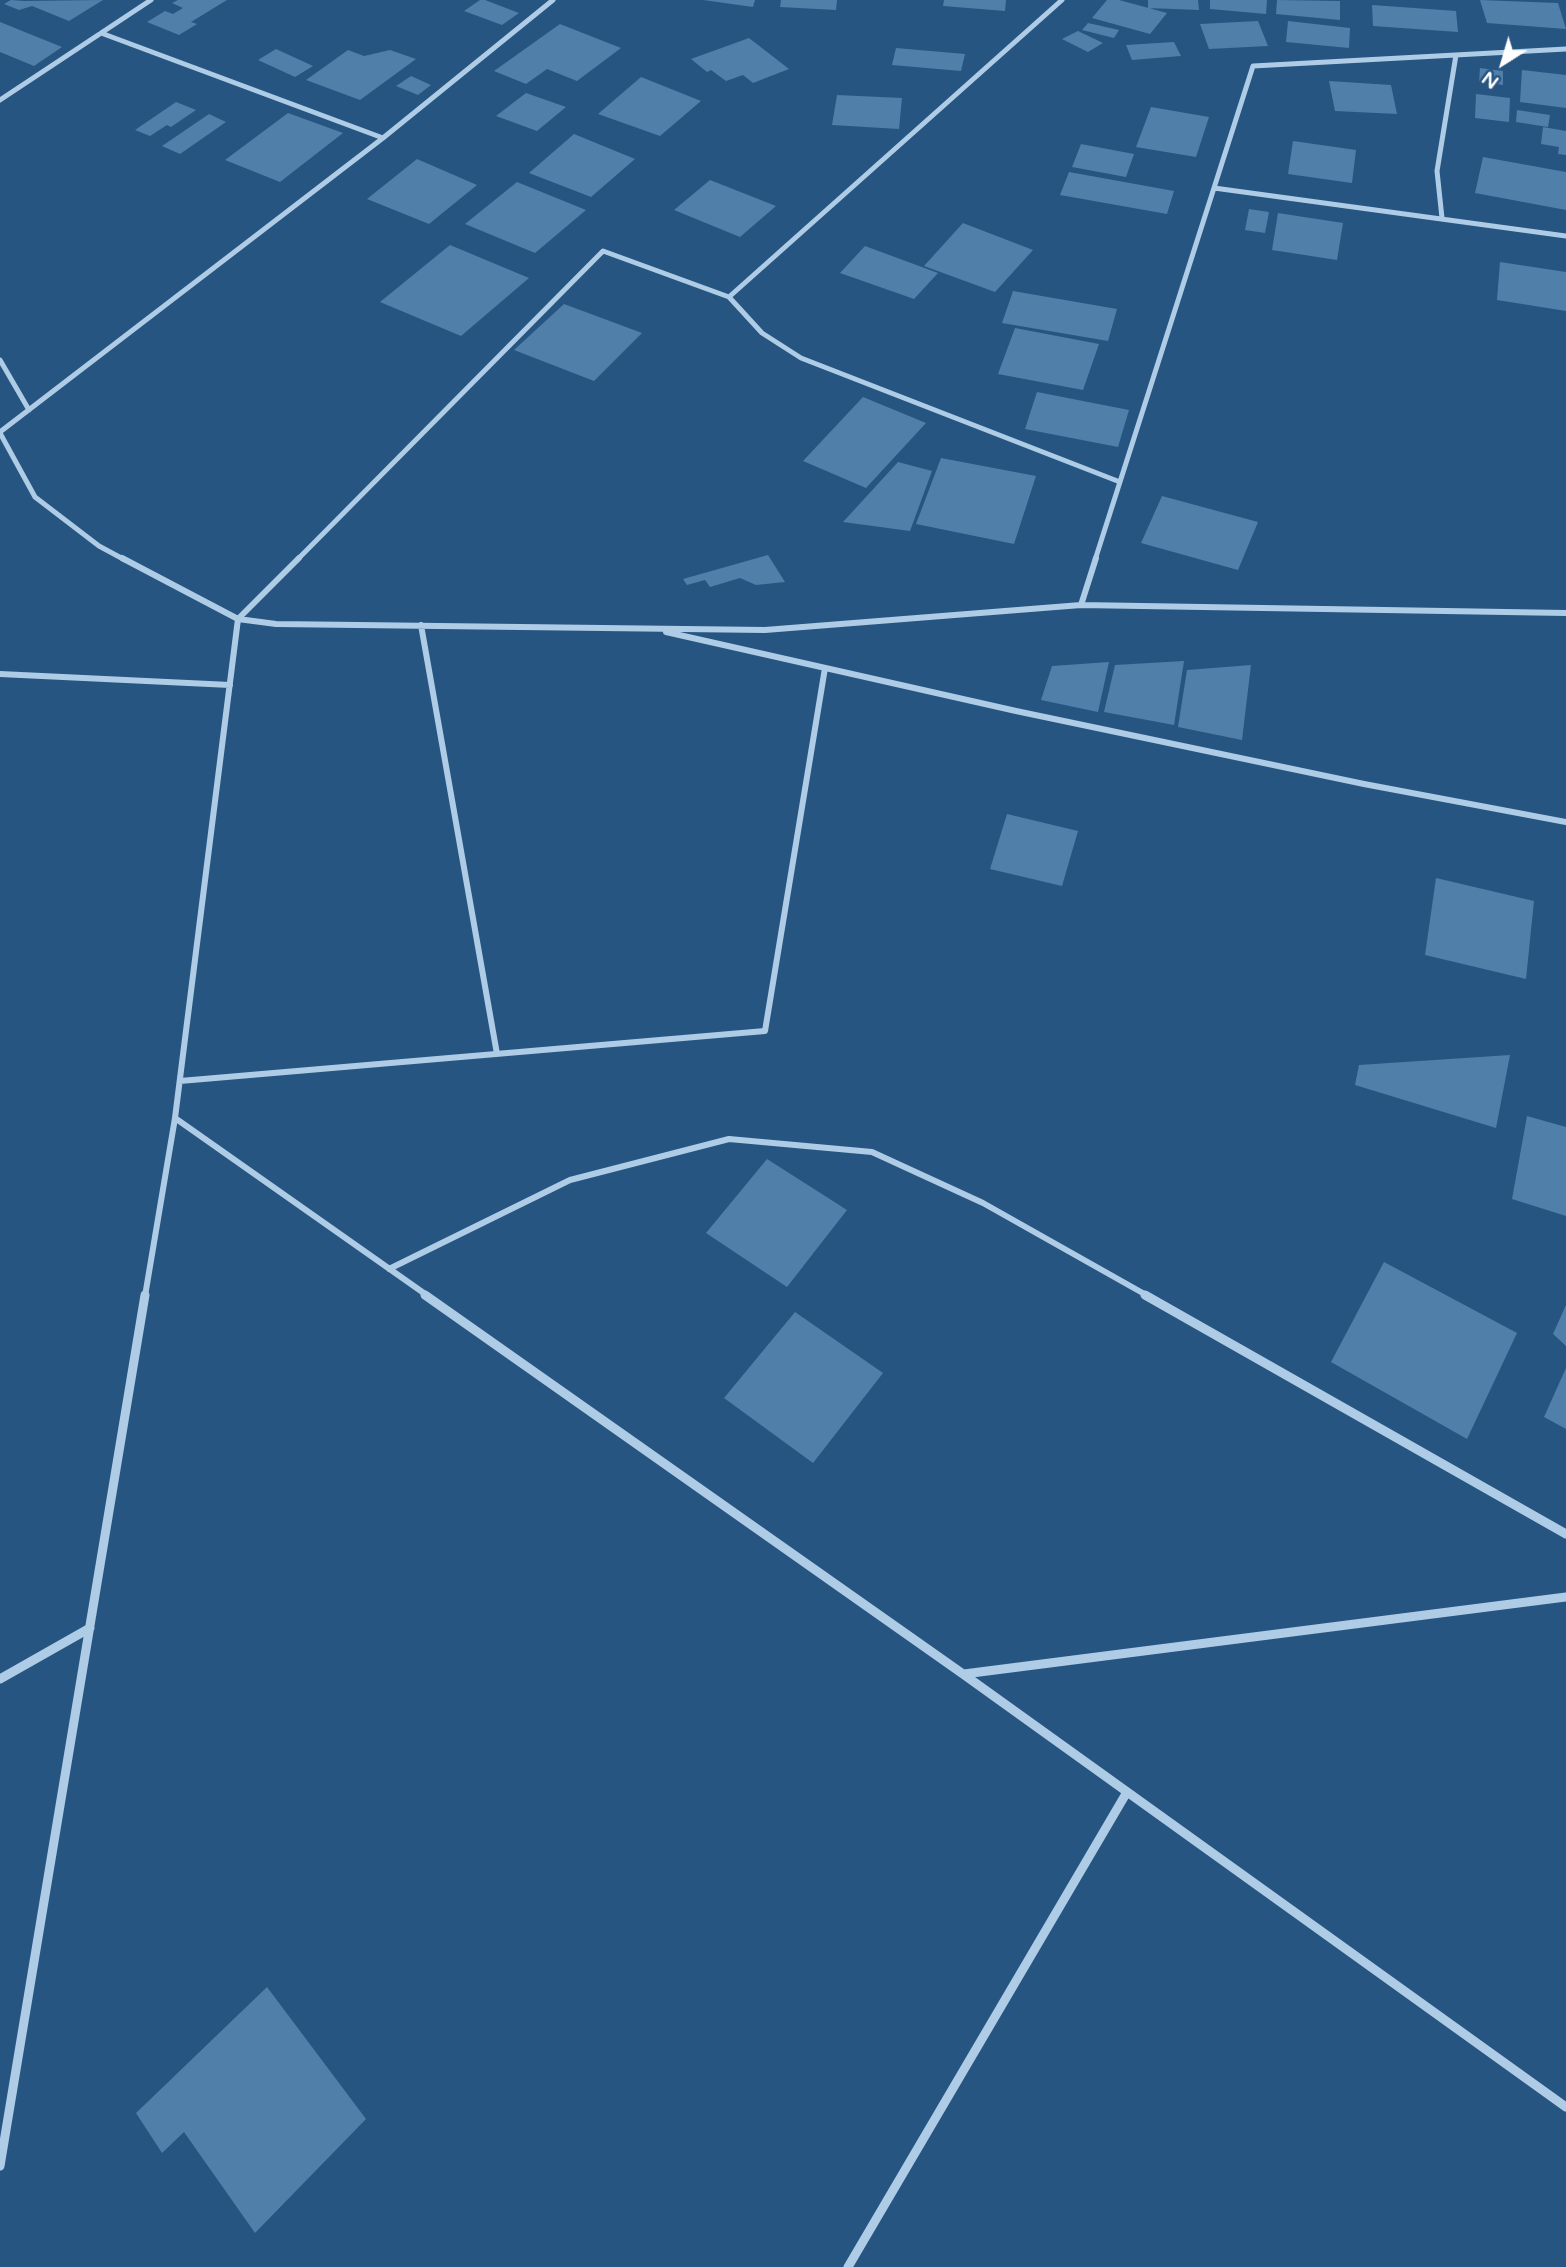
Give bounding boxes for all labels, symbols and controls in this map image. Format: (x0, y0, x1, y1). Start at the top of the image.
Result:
north arrow (1468, 28, 1538, 98)
text: N (1478, 66, 1503, 93)

